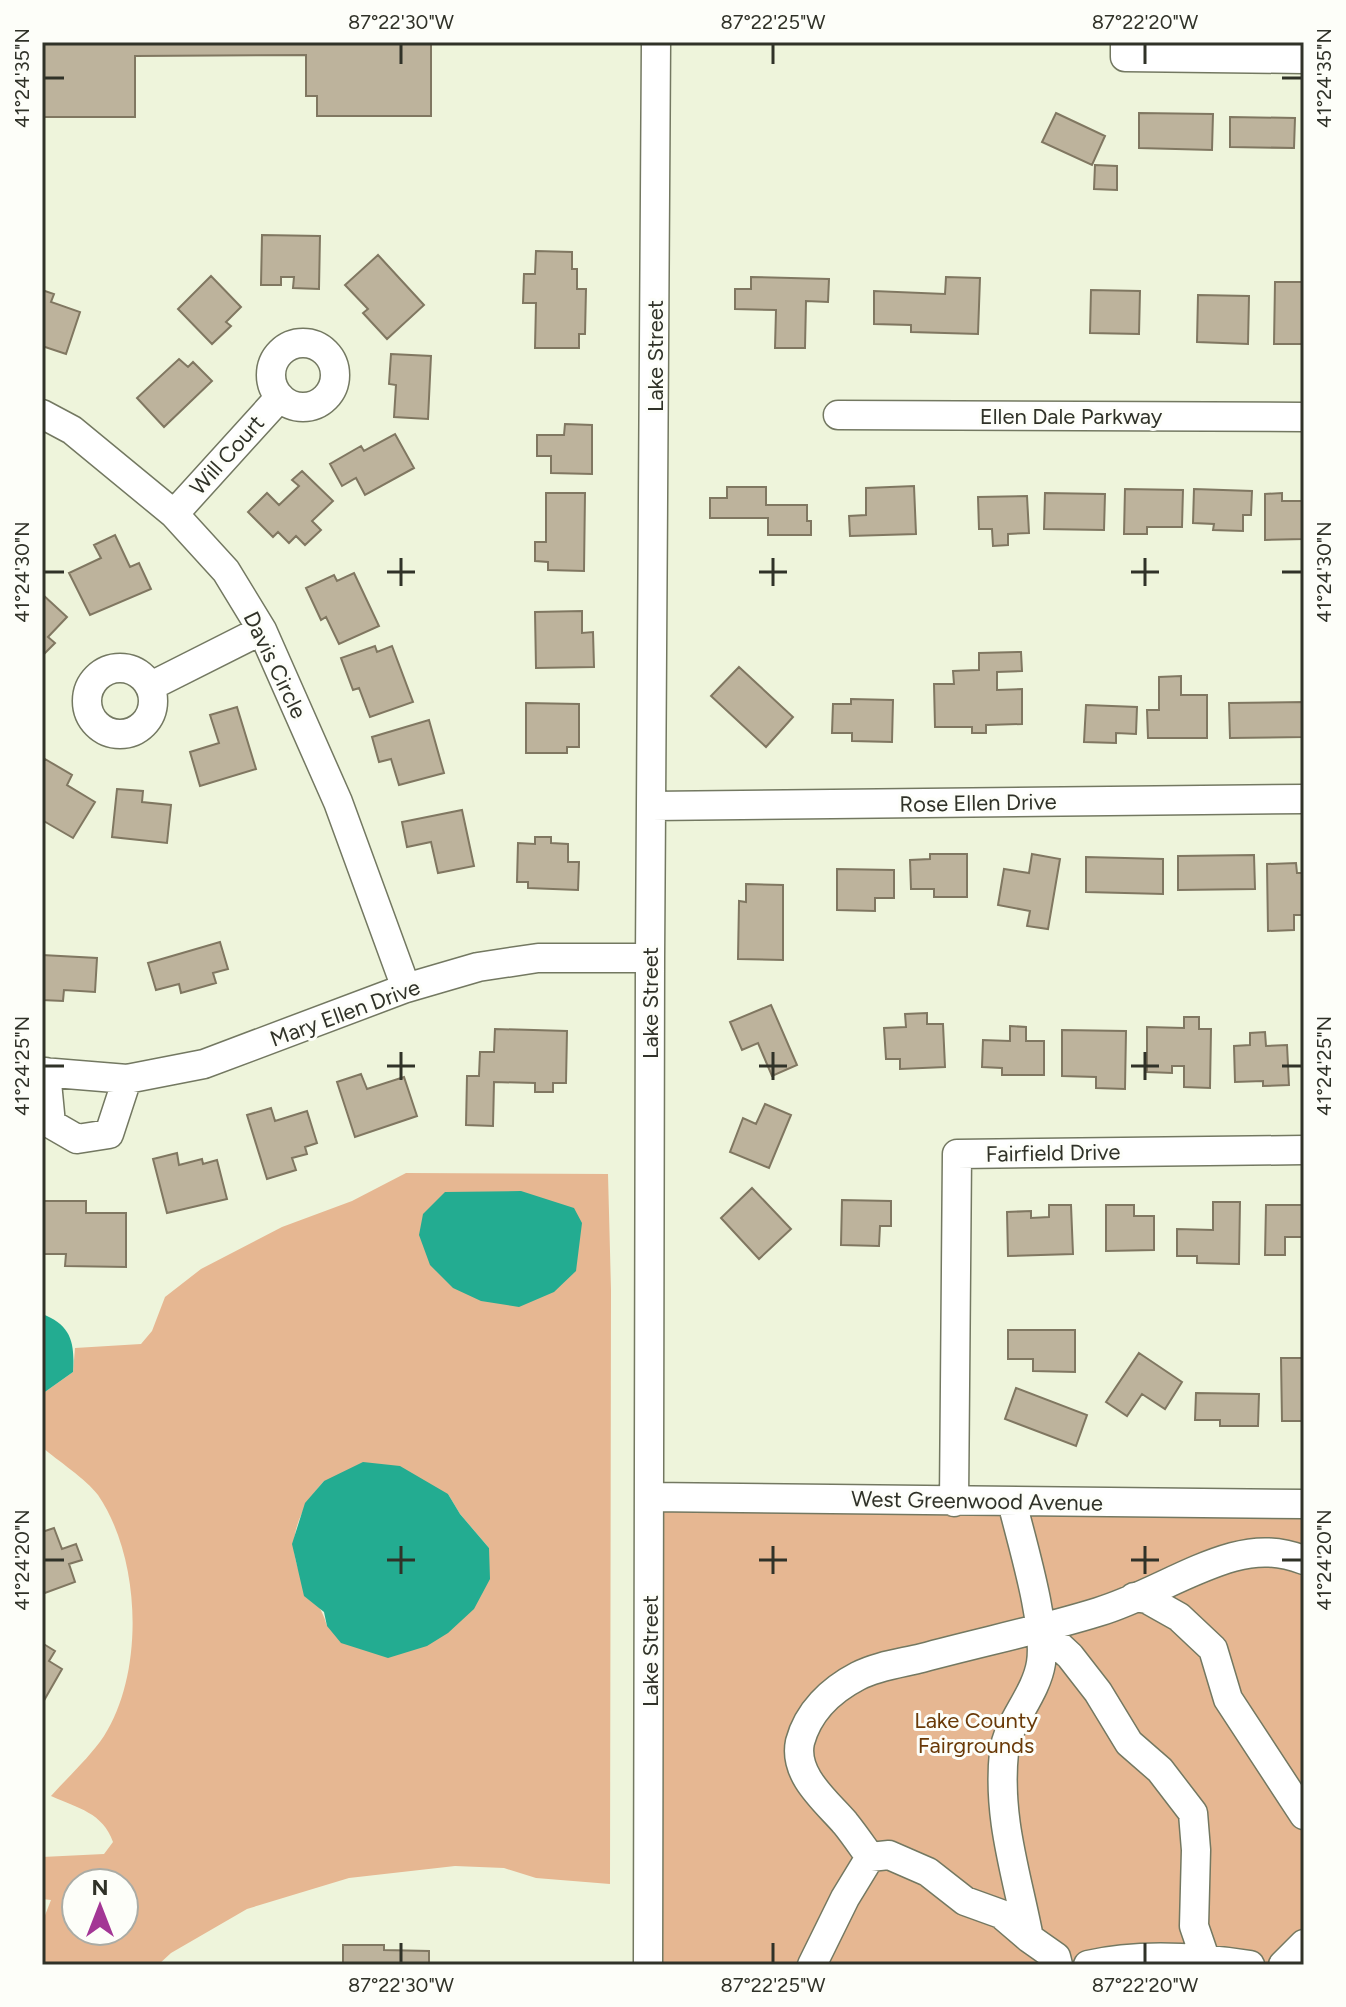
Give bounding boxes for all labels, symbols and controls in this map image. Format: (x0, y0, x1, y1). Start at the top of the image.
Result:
text: 87°22'30"W (348, 10, 454, 34)
text: 87°22'25"W (720, 10, 826, 34)
text: 87°22'20"W (1092, 10, 1198, 34)
text: 41°24'35"N (10, 28, 34, 128)
text: 41°24'35"N (1312, 28, 1336, 128)
street label: Lake Street (642, 300, 669, 412)
street label: Ellen Dale Parkway (980, 403, 1163, 430)
street label: Will Court (184, 410, 270, 500)
text: 41°24'30"N (10, 521, 34, 623)
text: 41°24'30"N (1312, 521, 1336, 623)
street label: Davis Circle (238, 607, 312, 723)
street label: Rose Ellen Drive (899, 788, 1057, 818)
street label: Lake Street (637, 947, 664, 1059)
street label: Mary Ellen Drive (266, 973, 424, 1053)
text: 41°24'25"N (10, 1016, 34, 1116)
text: 41°24'25"N (1312, 1016, 1336, 1116)
street label: Fairfield Drive (985, 1138, 1121, 1168)
street label: West Greenwood Avenue (851, 1485, 1103, 1517)
text: 41°24'20"N (10, 1509, 34, 1611)
text: 41°24'20"N (1312, 1509, 1336, 1611)
street label: Lake Street (637, 1595, 664, 1707)
park label: Lake County Fairgrounds (914, 1707, 1038, 1759)
north arrow (60, 1867, 140, 1947)
text: N (91, 1874, 109, 1901)
text: 87°22'30"W (348, 1973, 454, 1997)
text: 87°22'25"W (720, 1973, 826, 1997)
text: 87°22'20"W (1092, 1973, 1198, 1997)

